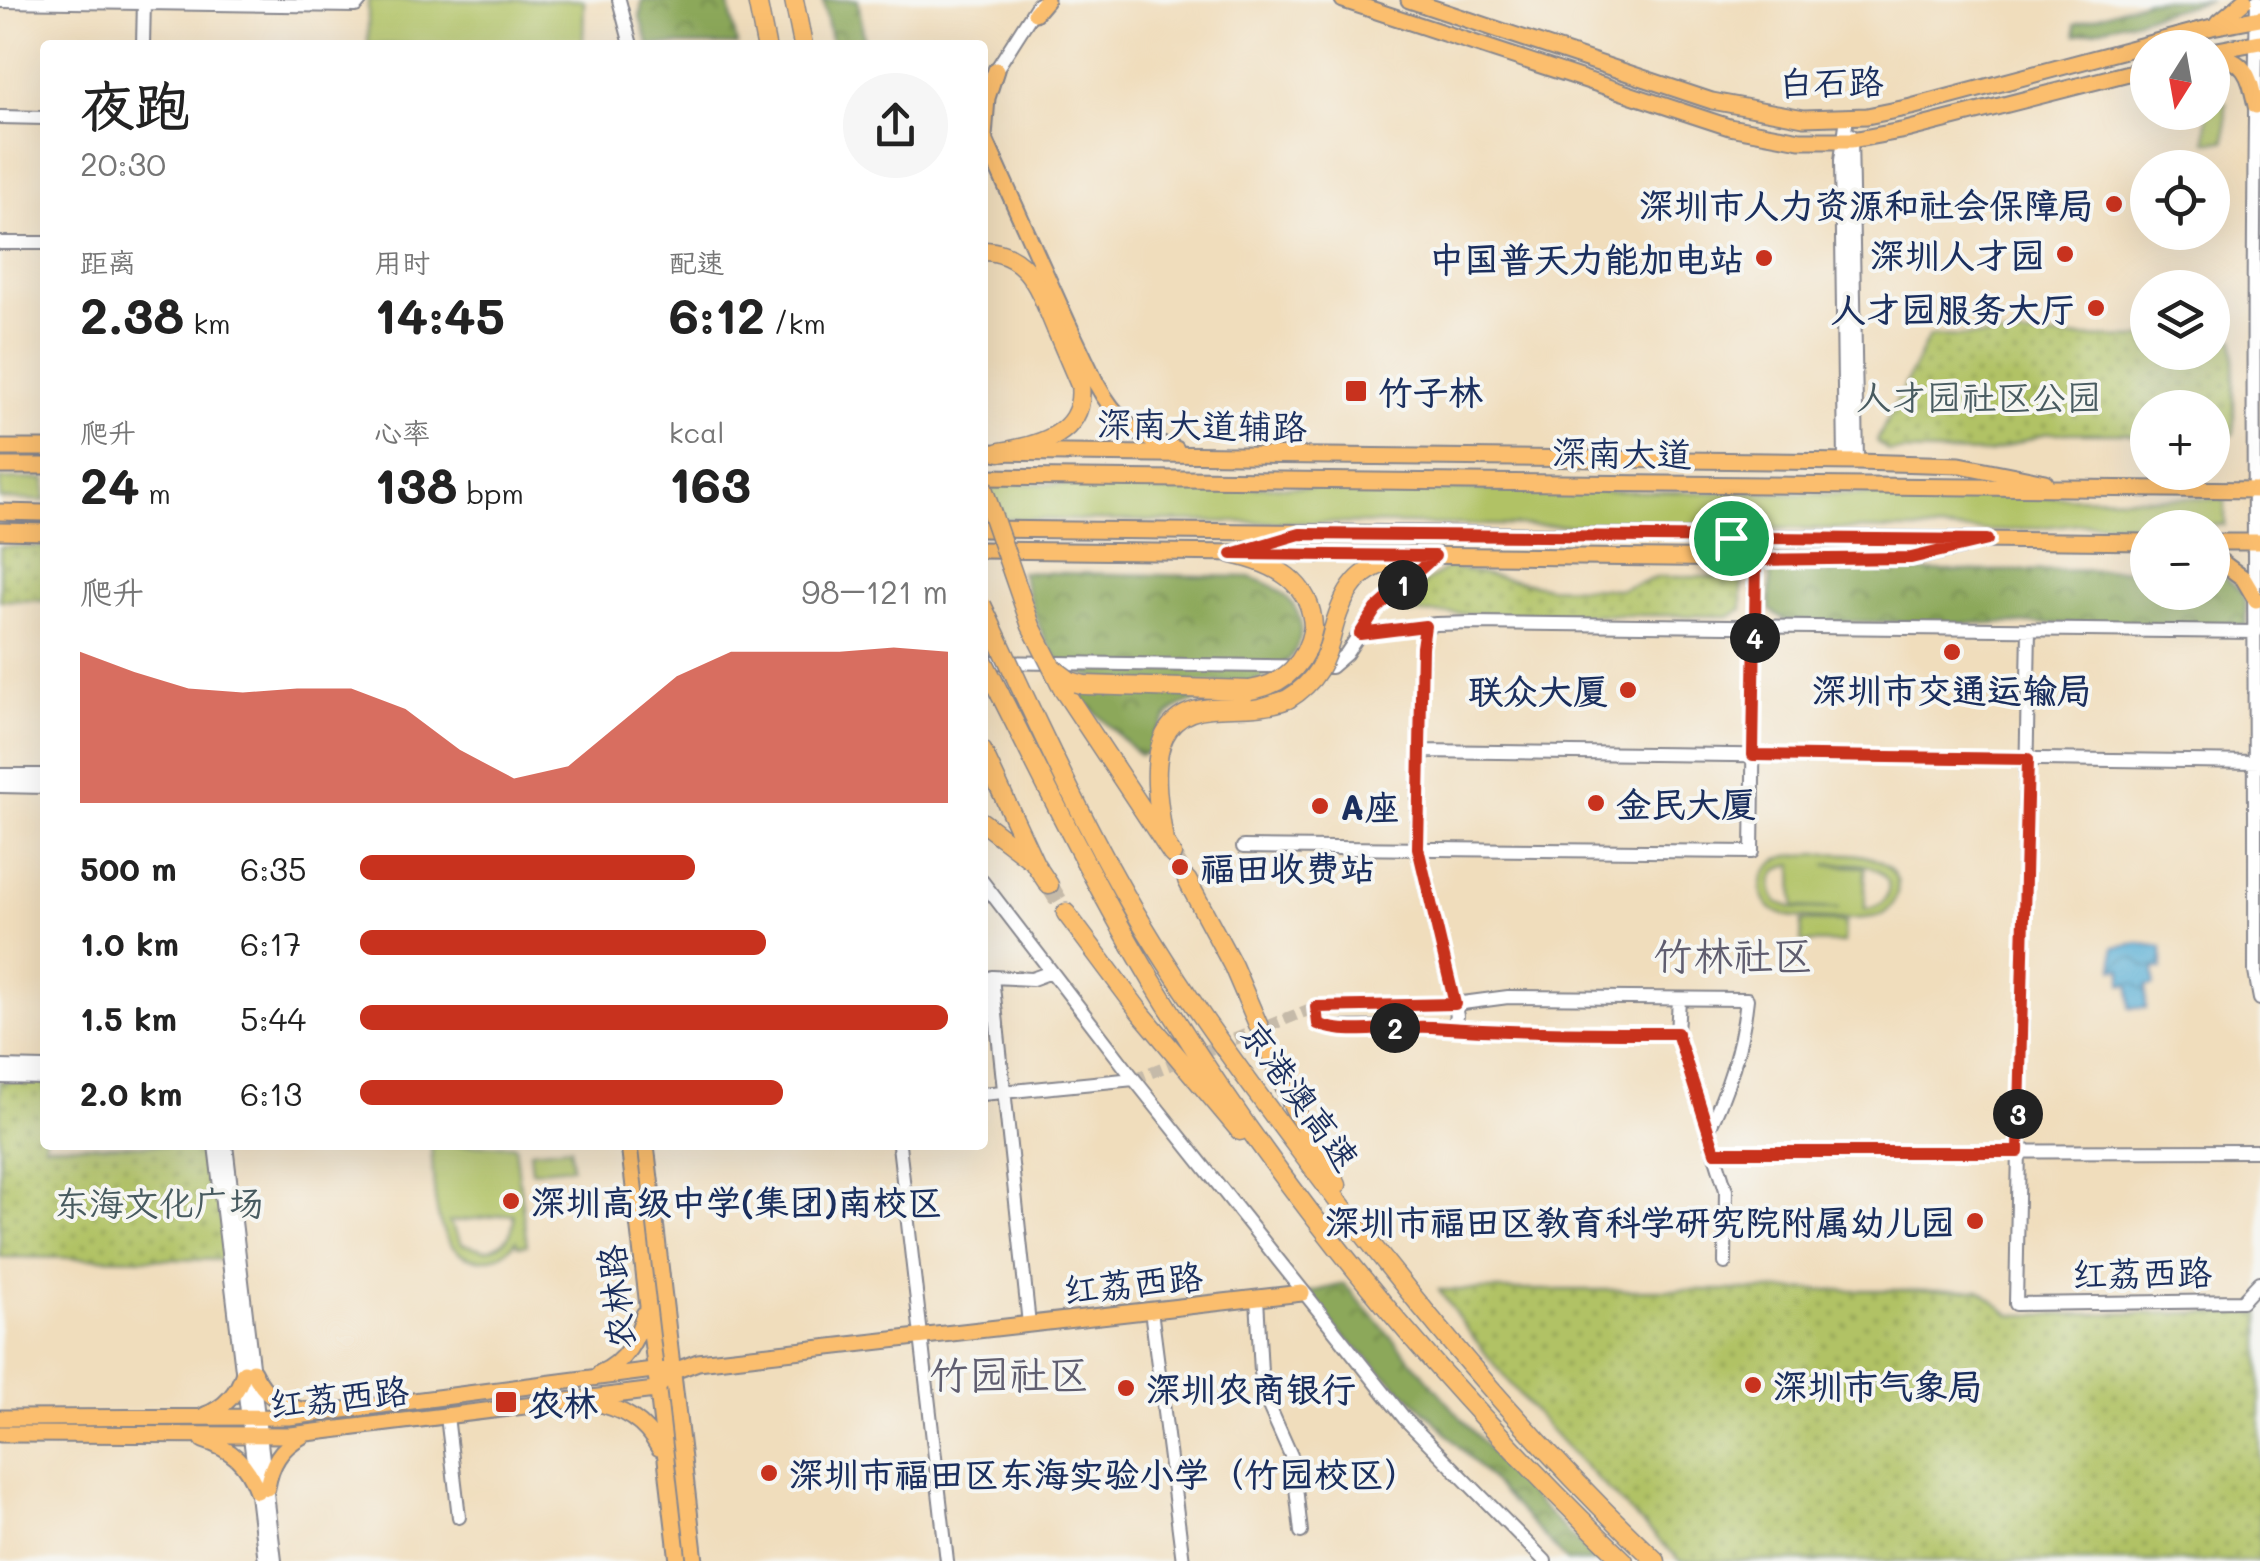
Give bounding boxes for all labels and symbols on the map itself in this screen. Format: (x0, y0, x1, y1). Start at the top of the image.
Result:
north arrow (2130, 30, 2230, 130)
street label: 白石路 (1778, 57, 1884, 105)
place label: 深圳市人力资源和社会保障局 (1639, 181, 2094, 227)
marker: 深圳市人力资源和社会保障局 (2103, 193, 2125, 215)
place label: 深圳人才园 (1870, 231, 2045, 277)
place label: 中国普天力能加电站 (1429, 235, 1744, 281)
marker: 深圳人才园 (2054, 243, 2076, 265)
marker: 中国普天力能加电站 (1753, 247, 1775, 269)
place label: 人才园服务大厅 (1831, 285, 2076, 331)
marker: 人才园服务大厅 (2085, 297, 2107, 319)
place label: 竹子林 (1378, 368, 1483, 414)
park label: 人才园社区公园 (1856, 373, 2102, 419)
marker: 竹子林 (1343, 378, 1369, 404)
street label: 深南大道辅路 (1097, 399, 1307, 449)
street label: 深南大道 (1552, 428, 1692, 476)
pin (1689, 496, 1774, 581)
pin: 1 (1378, 560, 1428, 610)
pin: 4 (1730, 613, 1780, 663)
marker: 深圳市交通运输局 (1941, 641, 1963, 663)
place label: 深圳市交通运输局 (1812, 666, 2092, 712)
place label: 联众大厦 (1468, 667, 1608, 713)
marker: 联众大厦 (1617, 679, 1639, 701)
place label: 金民大厦 (1616, 780, 1756, 826)
place label: A座 (1340, 783, 1399, 829)
marker: 金民大厦 (1585, 792, 1607, 814)
marker: A座 (1309, 795, 1331, 817)
place label: 福田收费站 (1200, 844, 1375, 890)
marker: 福田收费站 (1169, 856, 1191, 878)
district label: 竹林社区 (1653, 928, 1813, 980)
pin: 2 (1370, 1003, 1420, 1053)
street label: 京港澳高速 (1231, 1011, 1371, 1179)
pin: 3 (1993, 1089, 2043, 1139)
place label: 深圳高级中学(集团)南校区 (531, 1178, 942, 1224)
park label: 东海文化广场 (54, 1179, 264, 1225)
marker: 深圳高级中学(集团)南校区 (500, 1190, 522, 1212)
place label: 深圳市福田区教育科学研究院附属幼儿园 (1325, 1198, 1955, 1244)
marker: 深圳市福田区教育科学研究院附属幼儿园 (1964, 1210, 1986, 1232)
street label: 农林路 (587, 1242, 643, 1352)
street label: 红荔西路 (2072, 1248, 2212, 1296)
street label: 红荔西路 (1061, 1252, 1205, 1312)
district label: 竹园社区 (929, 1347, 1089, 1399)
place label: 深圳市气象局 (1773, 1362, 1983, 1408)
place label: 深圳农商银行 (1146, 1365, 1356, 1411)
street label: 红荔西路 (267, 1366, 411, 1426)
marker: 深圳市气象局 (1742, 1374, 1764, 1396)
marker: 深圳农商银行 (1115, 1377, 1137, 1399)
place label: 农林 (528, 1379, 598, 1425)
marker: 农林 (493, 1389, 519, 1415)
place label: 深圳市福田区东海实验小学（竹园校区） (789, 1450, 1419, 1496)
marker: 深圳市福田区东海实验小学（竹园校区） (758, 1462, 780, 1484)

